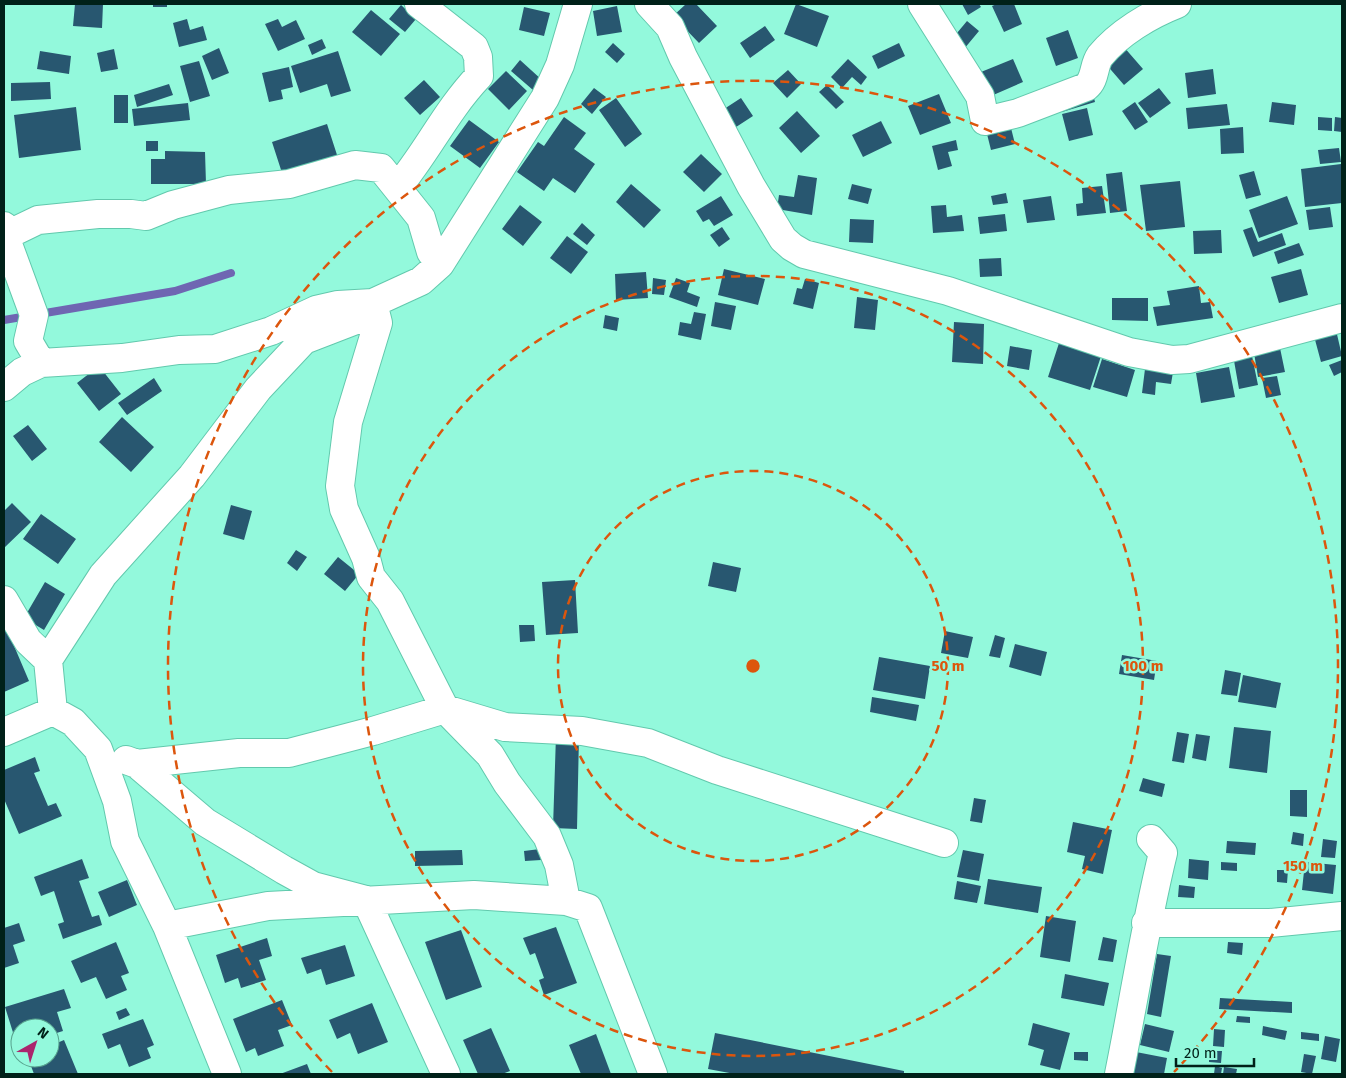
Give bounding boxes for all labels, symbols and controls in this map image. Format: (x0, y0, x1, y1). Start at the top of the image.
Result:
centre of rings (744, 657, 762, 675)
text: 50 m (931, 657, 965, 675)
text: 100 m (1123, 657, 1163, 675)
text: 150 m (1283, 857, 1323, 875)
north arrow (10, 1018, 60, 1068)
text: N (34, 1024, 52, 1043)
scale bar (1176, 1036, 1254, 1068)
text: 20 m (1184, 1044, 1217, 1062)

